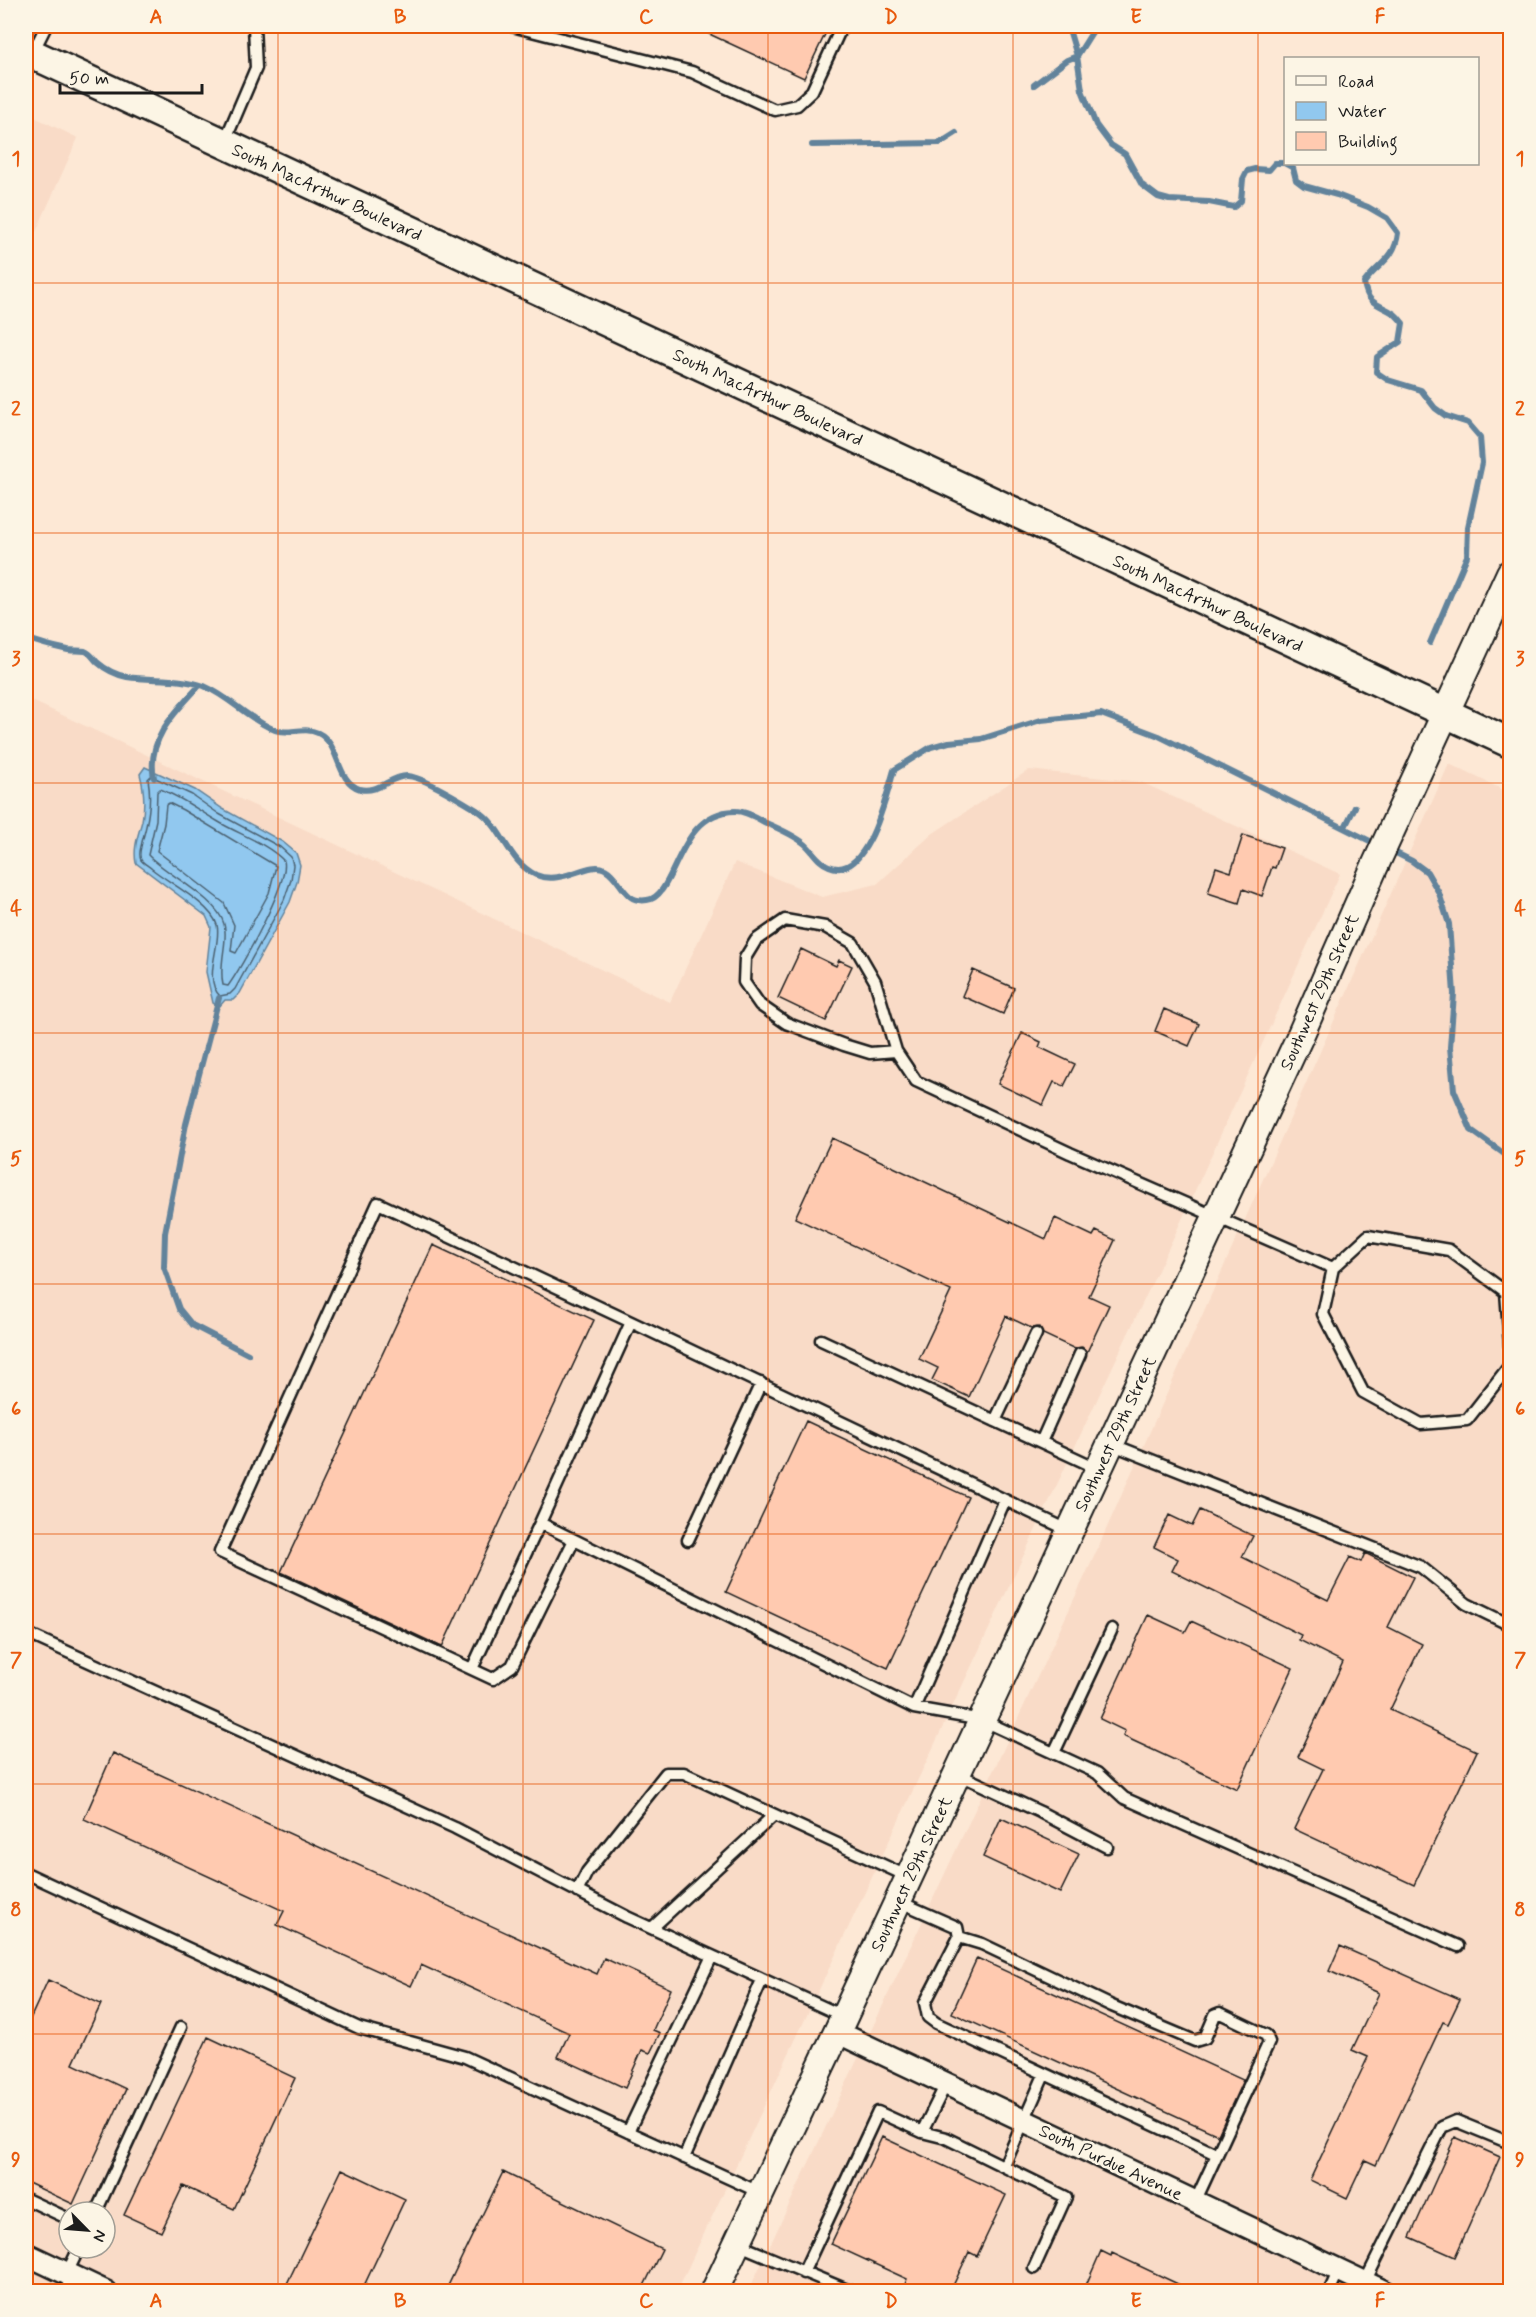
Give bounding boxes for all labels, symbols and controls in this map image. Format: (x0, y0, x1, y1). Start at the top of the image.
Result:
text: A (149, 4, 163, 31)
text: B (394, 4, 407, 31)
text: C (639, 4, 654, 31)
text: D (884, 4, 898, 31)
text: E (1130, 4, 1142, 31)
text: F (1375, 4, 1386, 31)
scale bar (60, 57, 202, 95)
legend (1284, 57, 1479, 165)
text: 50 m (69, 67, 109, 91)
text: Road (1338, 70, 1374, 94)
text: Water (1338, 100, 1387, 124)
text: Building (1338, 130, 1398, 156)
street label: South MacArthur Boulevard (228, 138, 426, 248)
text: 1 (12, 146, 20, 173)
text: 1 (1516, 146, 1524, 173)
street label: South MacArthur Boulevard (669, 343, 867, 453)
text: 2 (11, 396, 21, 423)
text: 2 (1515, 396, 1525, 423)
street label: South MacArthur Boulevard (1109, 549, 1307, 659)
text: 3 (11, 646, 21, 673)
text: 3 (1515, 646, 1525, 673)
text: 4 (10, 896, 22, 923)
text: 4 (1514, 896, 1526, 923)
street label: Southwest 29th Street (1275, 910, 1365, 1074)
text: 5 (10, 1146, 22, 1173)
text: 5 (1514, 1146, 1526, 1173)
street label: Southwest 29th Street (1069, 1352, 1163, 1516)
text: 6 (11, 1396, 21, 1423)
text: 6 (1515, 1396, 1525, 1423)
text: 7 (10, 1647, 22, 1674)
text: 7 (1514, 1647, 1526, 1674)
street label: Southwest 29th Street (865, 1792, 959, 1956)
text: 8 (10, 1897, 22, 1924)
text: 8 (1514, 1897, 1526, 1924)
street label: South Purdue Avenue (1035, 2119, 1186, 2207)
text: 9 (11, 2147, 21, 2174)
text: 9 (1515, 2147, 1525, 2174)
north arrow (57, 2200, 117, 2260)
text: N (87, 2226, 111, 2245)
text: A (149, 2288, 163, 2315)
text: B (394, 2288, 407, 2315)
text: C (639, 2288, 654, 2315)
text: D (884, 2288, 898, 2315)
text: E (1130, 2288, 1142, 2315)
text: F (1375, 2288, 1386, 2315)

